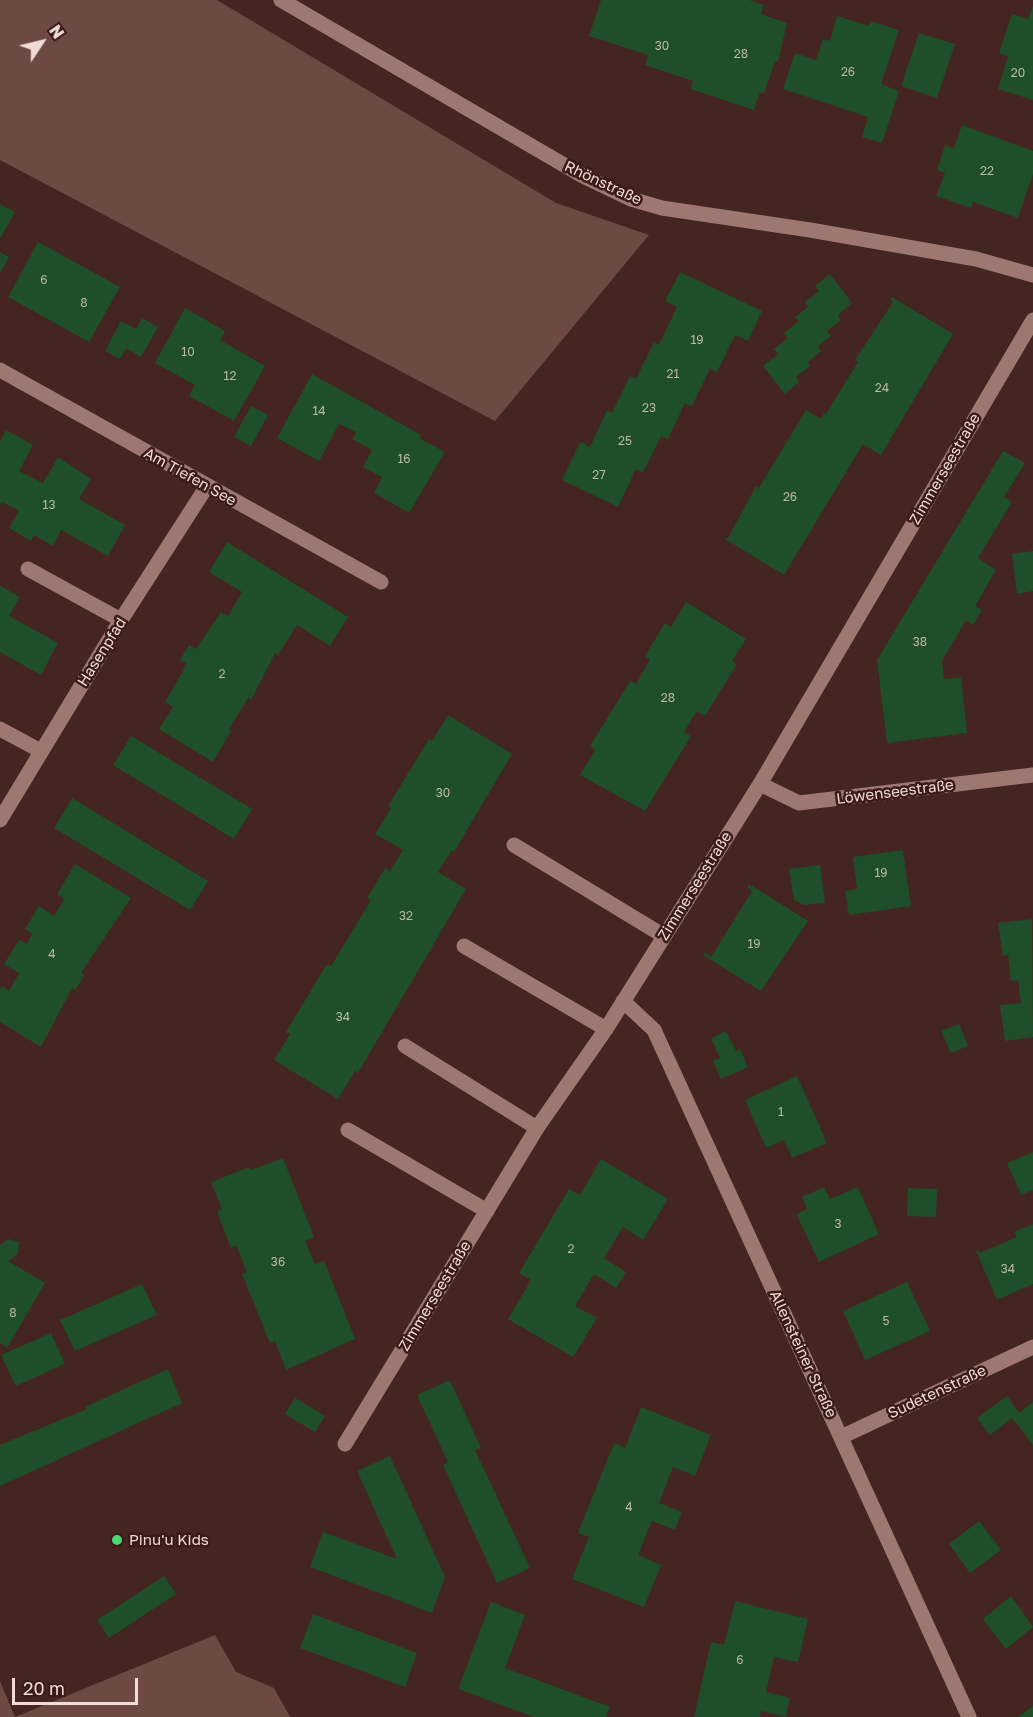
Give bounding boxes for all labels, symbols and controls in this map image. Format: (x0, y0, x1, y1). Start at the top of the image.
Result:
north arrow (12, 12, 72, 72)
text: N (45, 21, 68, 42)
house number: 30 (655, 39, 669, 53)
house number: 28 (734, 47, 748, 61)
house number: 26 (841, 65, 855, 79)
house number: 20 (1011, 66, 1025, 80)
street label: Rhönstraße (562, 157, 644, 209)
house number: 22 (980, 164, 994, 178)
house number: 6 (40, 273, 48, 287)
house number: 8 (80, 296, 88, 310)
house number: 19 (690, 333, 704, 347)
house number: 10 (181, 345, 195, 359)
house number: 21 (667, 367, 679, 381)
house number: 12 (224, 369, 236, 383)
house number: 24 (875, 381, 889, 395)
house number: 23 (642, 401, 656, 415)
house number: 14 (312, 404, 326, 418)
street label: Zimmerseestraße (906, 410, 984, 528)
house number: 25 (618, 434, 632, 448)
street label: Am Tiefen See (141, 444, 239, 510)
house number: 16 (397, 452, 411, 466)
house number: 27 (592, 468, 606, 482)
house number: 26 (783, 490, 797, 504)
house number: 13 (43, 498, 55, 512)
street label: Hasenpfad (74, 614, 130, 690)
house number: 38 (913, 635, 927, 649)
house number: 2 (219, 667, 225, 681)
house number: 28 (661, 691, 675, 705)
street label: Löwenseestraße (835, 776, 955, 808)
house number: 30 (436, 786, 450, 800)
street label: Zimmerseestraße (654, 828, 736, 944)
house number: 19 (874, 866, 888, 880)
house number: 32 (399, 909, 413, 923)
house number: 19 (747, 937, 761, 951)
house number: 4 (48, 947, 56, 961)
house number: 34 (336, 1010, 350, 1024)
house number: 1 (778, 1105, 784, 1119)
house number: 3 (834, 1217, 842, 1231)
street label: Zimmerseestraße (395, 1238, 475, 1354)
house number: 2 (568, 1242, 574, 1256)
house number: 36 (271, 1255, 285, 1269)
house number: 34 (1001, 1262, 1015, 1276)
street label: Allensteiner Straße (766, 1288, 840, 1420)
house number: 8 (9, 1306, 17, 1320)
house number: 5 (883, 1314, 889, 1328)
street label: Sudetenstraße (885, 1361, 989, 1423)
house number: 4 (625, 1500, 633, 1514)
place label: Pinu'u Kids (129, 1531, 209, 1549)
marker: Pinu'u Kids (110, 1533, 124, 1547)
house number: 6 (736, 1653, 744, 1667)
scale bar (15, 1666, 141, 1704)
text: 20 m (23, 1677, 65, 1699)

